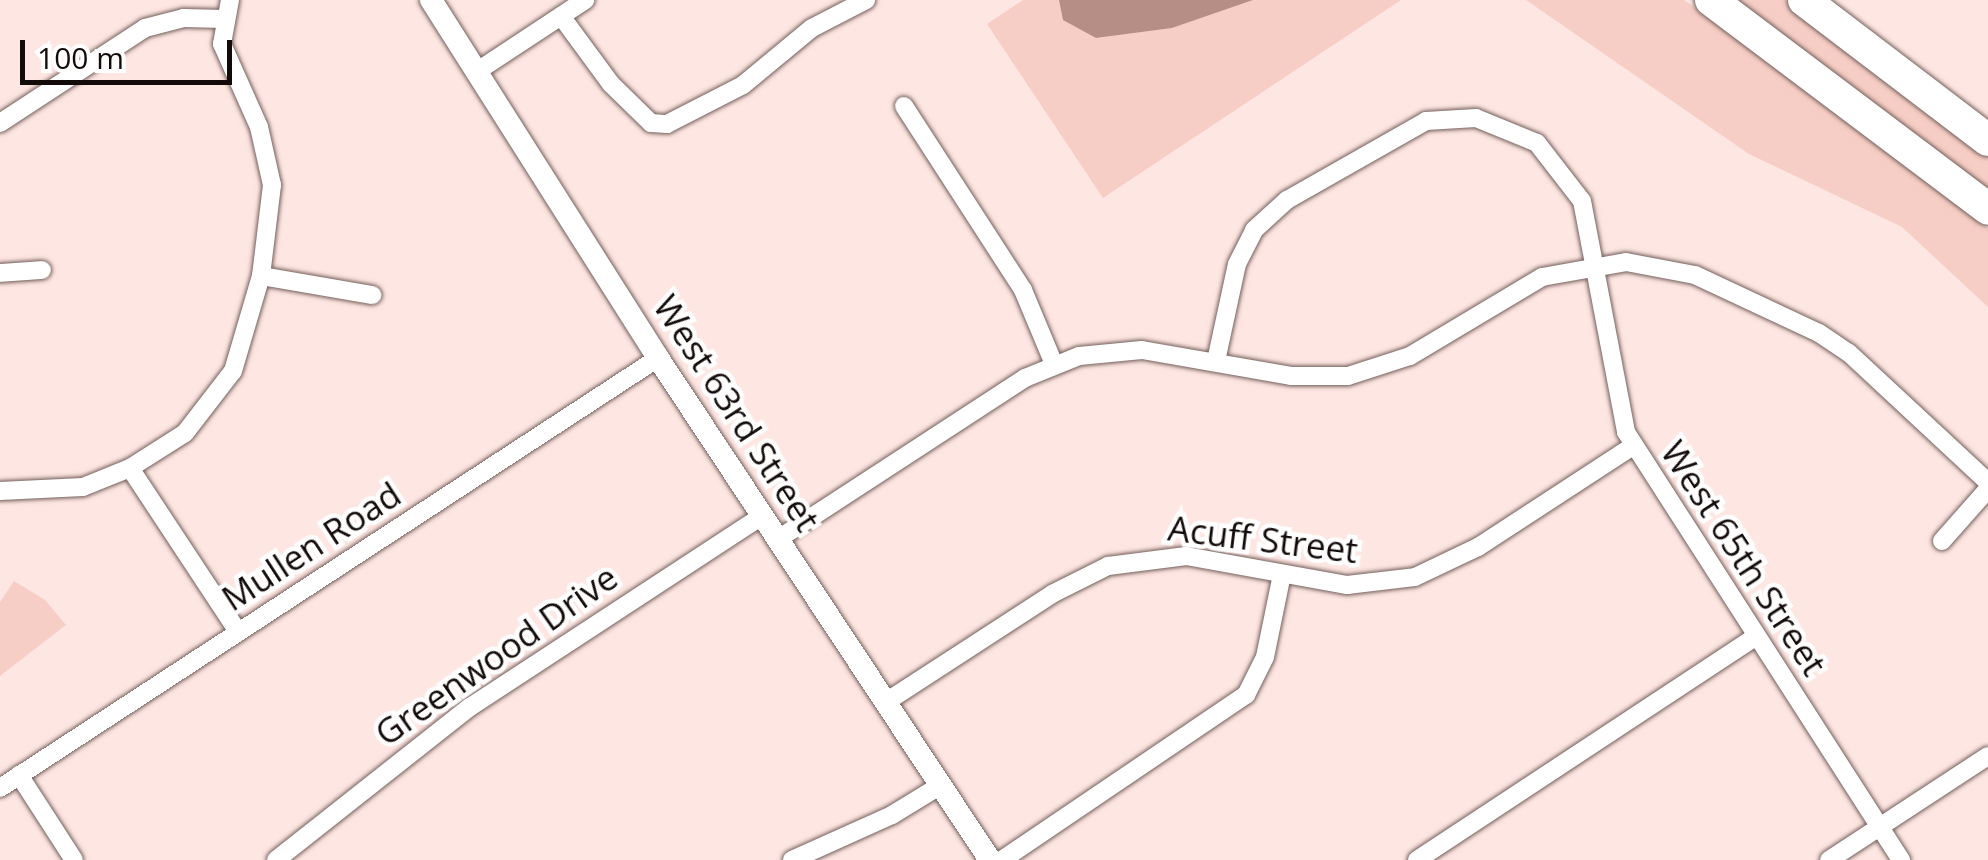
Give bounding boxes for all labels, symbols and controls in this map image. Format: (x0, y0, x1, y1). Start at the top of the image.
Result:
scale bar (25, 20, 238, 82)
text: 100 m (37, 37, 124, 78)
street label: West 63rd Street (645, 287, 829, 539)
street label: West 65th Street (1653, 433, 1835, 683)
street label: Mullen Road (214, 473, 408, 619)
street label: Acuff Street (1166, 507, 1360, 571)
street label: Greenwood Drive (367, 556, 625, 754)

